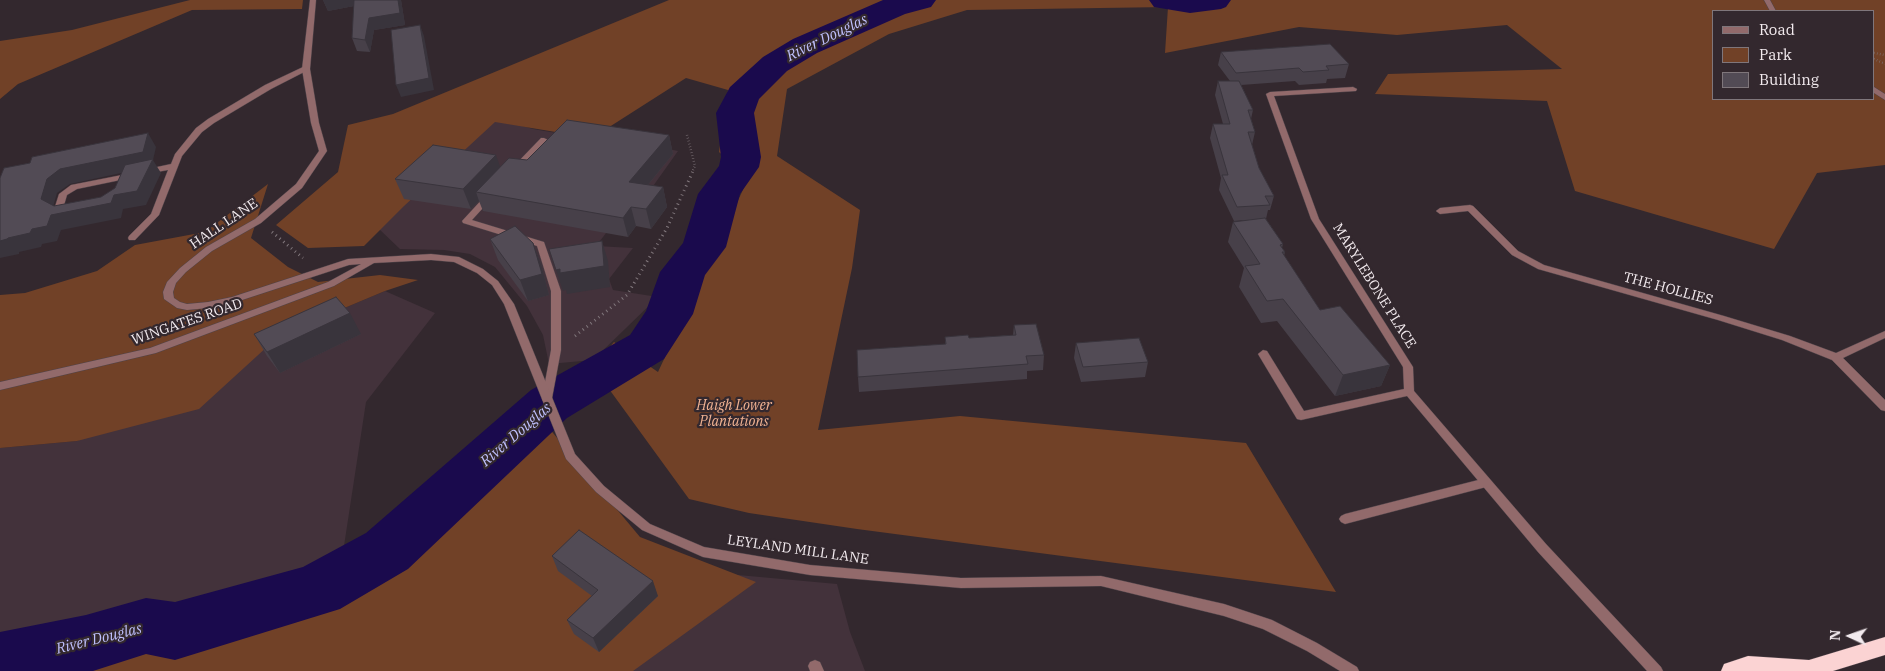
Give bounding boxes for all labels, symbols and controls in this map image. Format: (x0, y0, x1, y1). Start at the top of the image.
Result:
legend (1712, 10, 1875, 100)
water label: River Douglas (784, 11, 870, 65)
text: Road (1759, 20, 1795, 39)
text: Park (1759, 45, 1792, 64)
text: Building (1759, 70, 1819, 89)
street label: HALL LANE (187, 195, 261, 253)
street label: MARYLEBONE PLACE (1329, 221, 1419, 351)
street label: THE HOLLIES (1621, 269, 1715, 309)
street label: WINGATES ROAD (129, 295, 245, 349)
park label: Haigh Lower Plantations (696, 398, 772, 431)
water label: River Douglas (477, 399, 555, 471)
street label: LEYLAND MILL LANE (726, 532, 870, 568)
north arrow (1825, 611, 1875, 661)
water label: River Douglas (54, 620, 144, 658)
text: N (1826, 629, 1844, 641)

